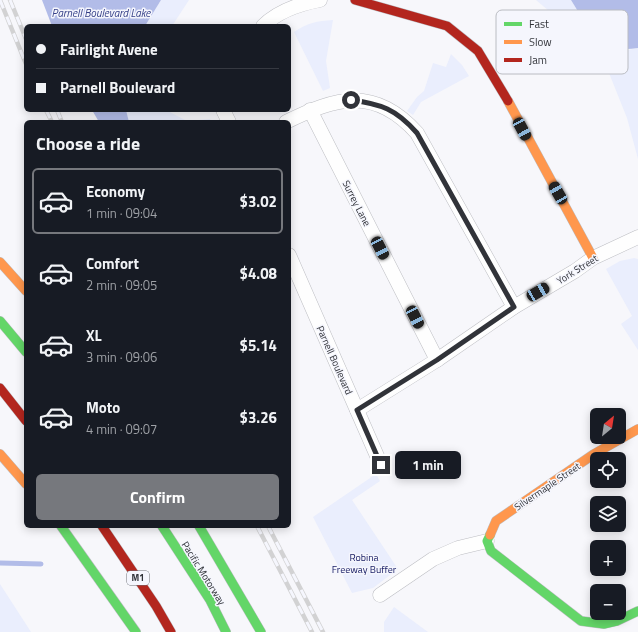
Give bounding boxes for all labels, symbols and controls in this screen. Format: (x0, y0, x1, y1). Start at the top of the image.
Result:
water label: Parnell Boulevard Lake (52, 5, 151, 21)
legend (496, 10, 628, 74)
text: Fast (529, 16, 549, 32)
text: Slow (529, 34, 552, 50)
text: Fairlight Avene (60, 38, 158, 61)
text: Jam (529, 52, 547, 68)
text: Parnell Boulevard (60, 76, 175, 99)
route start (342, 91, 360, 109)
car (511, 116, 533, 142)
text: Choose a ride (36, 130, 140, 157)
street label: Surrey Lane (339, 178, 375, 229)
text: Economy (86, 180, 145, 203)
car (547, 180, 569, 206)
icon: car (38, 183, 74, 219)
text: $3.02 (240, 190, 277, 213)
text: 1 min · 09:04 (86, 203, 157, 223)
car (369, 235, 391, 261)
street label: York Street (554, 251, 601, 288)
text: Comfort (86, 252, 139, 275)
icon: car (38, 255, 74, 291)
text: $4.08 (240, 262, 277, 285)
text: 2 min · 09:05 (86, 275, 157, 295)
car (525, 281, 551, 303)
car (404, 304, 426, 330)
street label: Parnell Boulevard (313, 323, 356, 397)
text: XL (86, 324, 102, 347)
icon: car (38, 327, 74, 363)
text: $5.14 (240, 334, 277, 357)
text: 3 min · 09:06 (86, 347, 157, 367)
text: Moto (86, 396, 120, 419)
icon: car (38, 399, 74, 435)
text: $3.26 (240, 406, 277, 429)
north arrow (590, 408, 626, 444)
map controls (590, 408, 626, 620)
text: 4 min · 09:07 (86, 419, 157, 439)
callout: 1 min (395, 451, 461, 479)
button: locate (590, 452, 626, 488)
text: 1 min (412, 455, 444, 475)
route end (372, 456, 390, 474)
street label: Silvermaple Street (511, 458, 584, 514)
button: Confirm (36, 474, 279, 520)
button: layers (590, 496, 626, 532)
street label: Pacific Motorway (178, 538, 229, 608)
button: + (590, 540, 626, 576)
park label: Robina Freeway Buffer (332, 550, 397, 577)
road number: M1 (127, 571, 149, 585)
button: − (590, 584, 626, 620)

